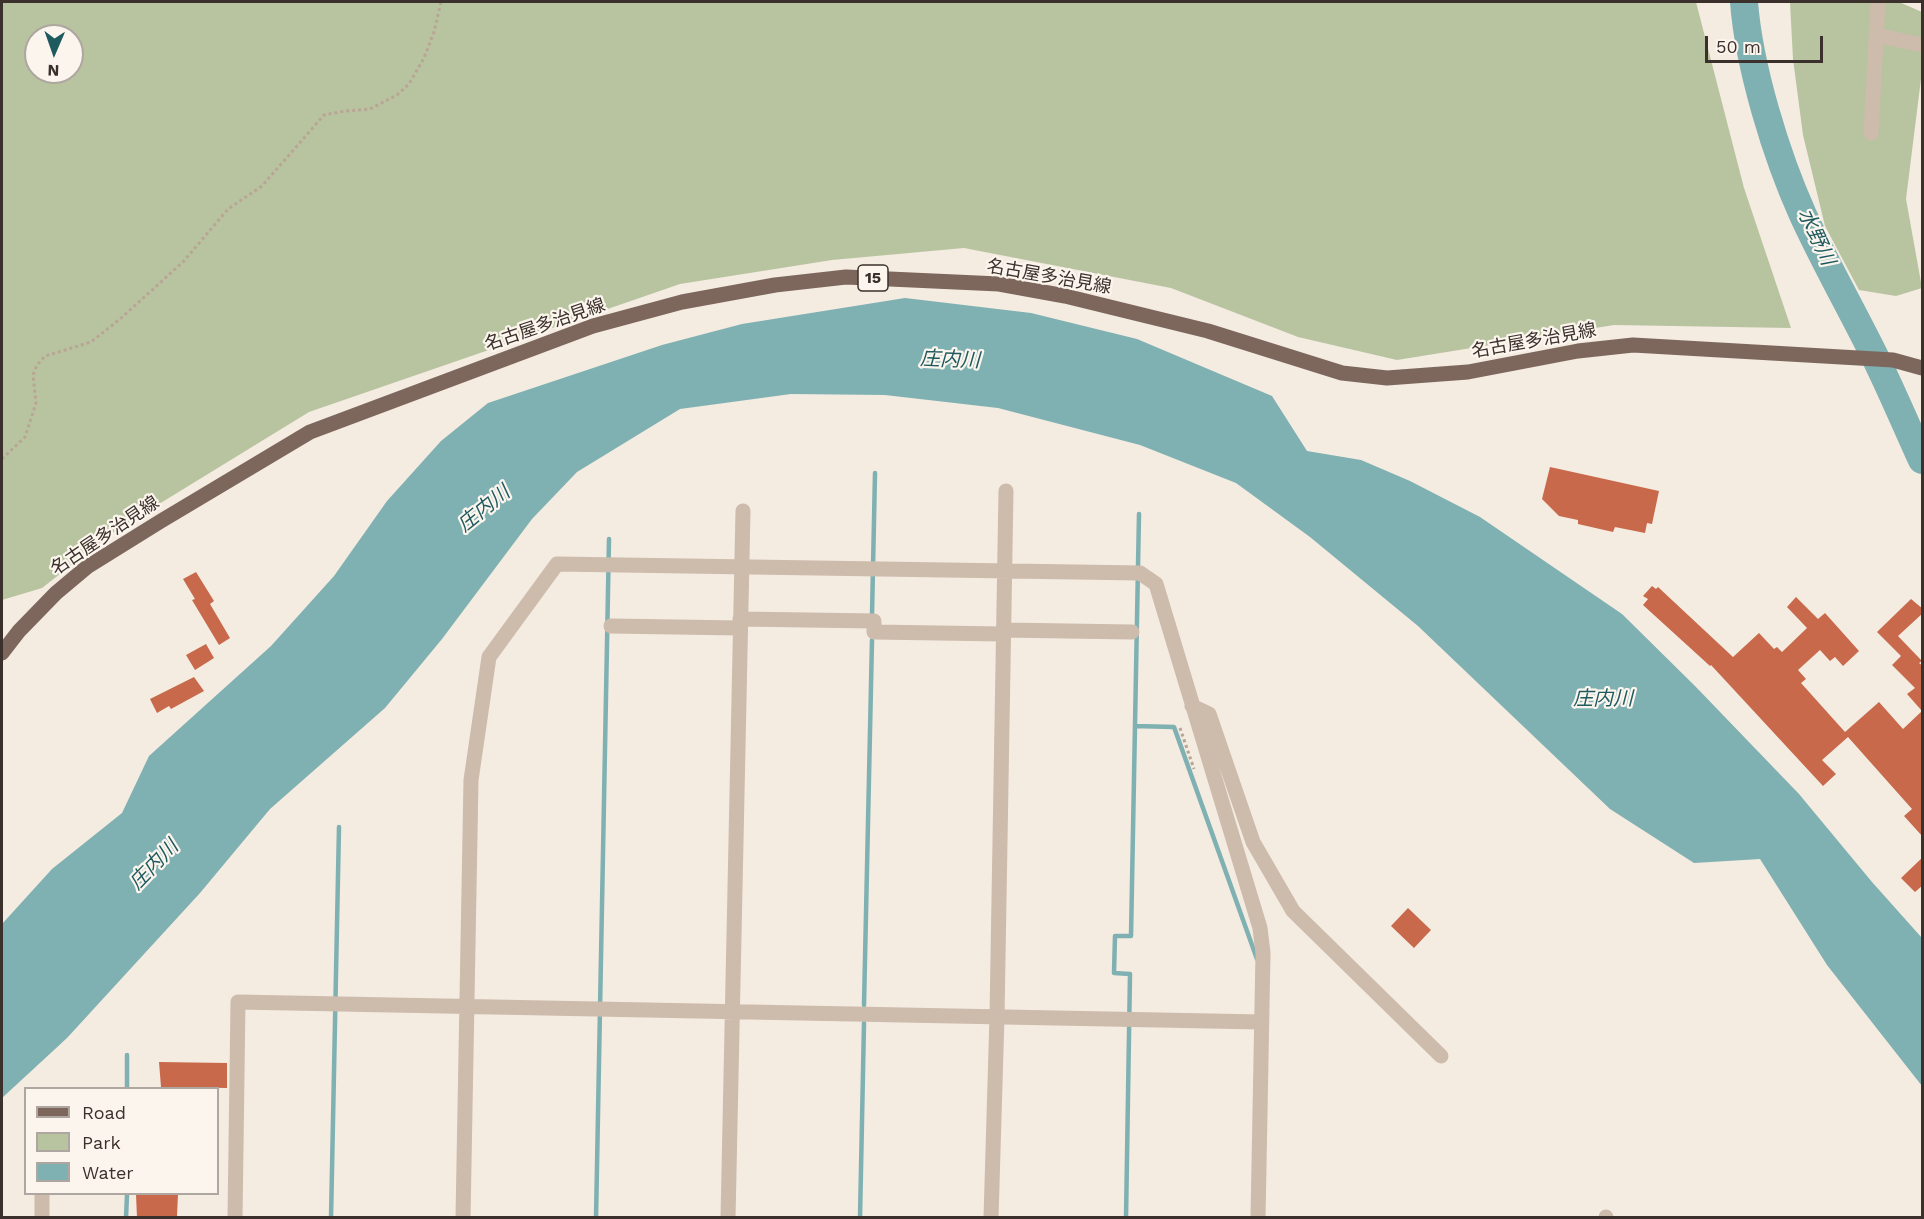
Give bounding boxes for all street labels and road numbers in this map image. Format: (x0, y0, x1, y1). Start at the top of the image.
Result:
street label: 名古屋多治見線 (985, 255, 1113, 299)
road number: 15 (858, 265, 888, 291)
street label: 名古屋多治見線 (482, 294, 608, 356)
street label: 名古屋多治見線 (1470, 319, 1598, 363)
street label: 名古屋多治見線 (47, 492, 163, 580)

